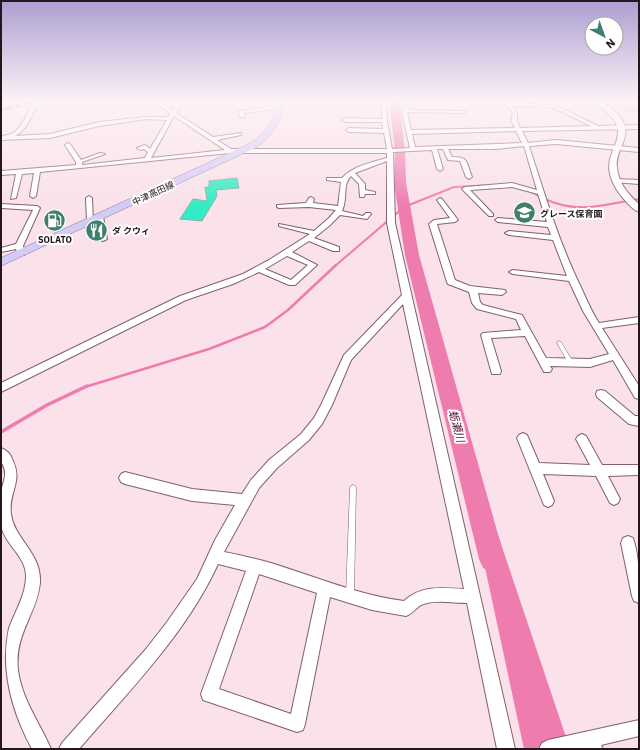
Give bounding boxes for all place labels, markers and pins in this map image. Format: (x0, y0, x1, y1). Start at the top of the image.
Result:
school or university icon: グレース保育園 (511, 200, 537, 226)
fuel station icon: SOLATO (42, 207, 68, 233)
place label: グレース保育園 (540, 208, 603, 219)
restaurant icon: ダ クウィ (84, 217, 110, 243)
place label: ダ クウィ (112, 225, 150, 236)
place label: SOLATO (38, 234, 72, 245)

